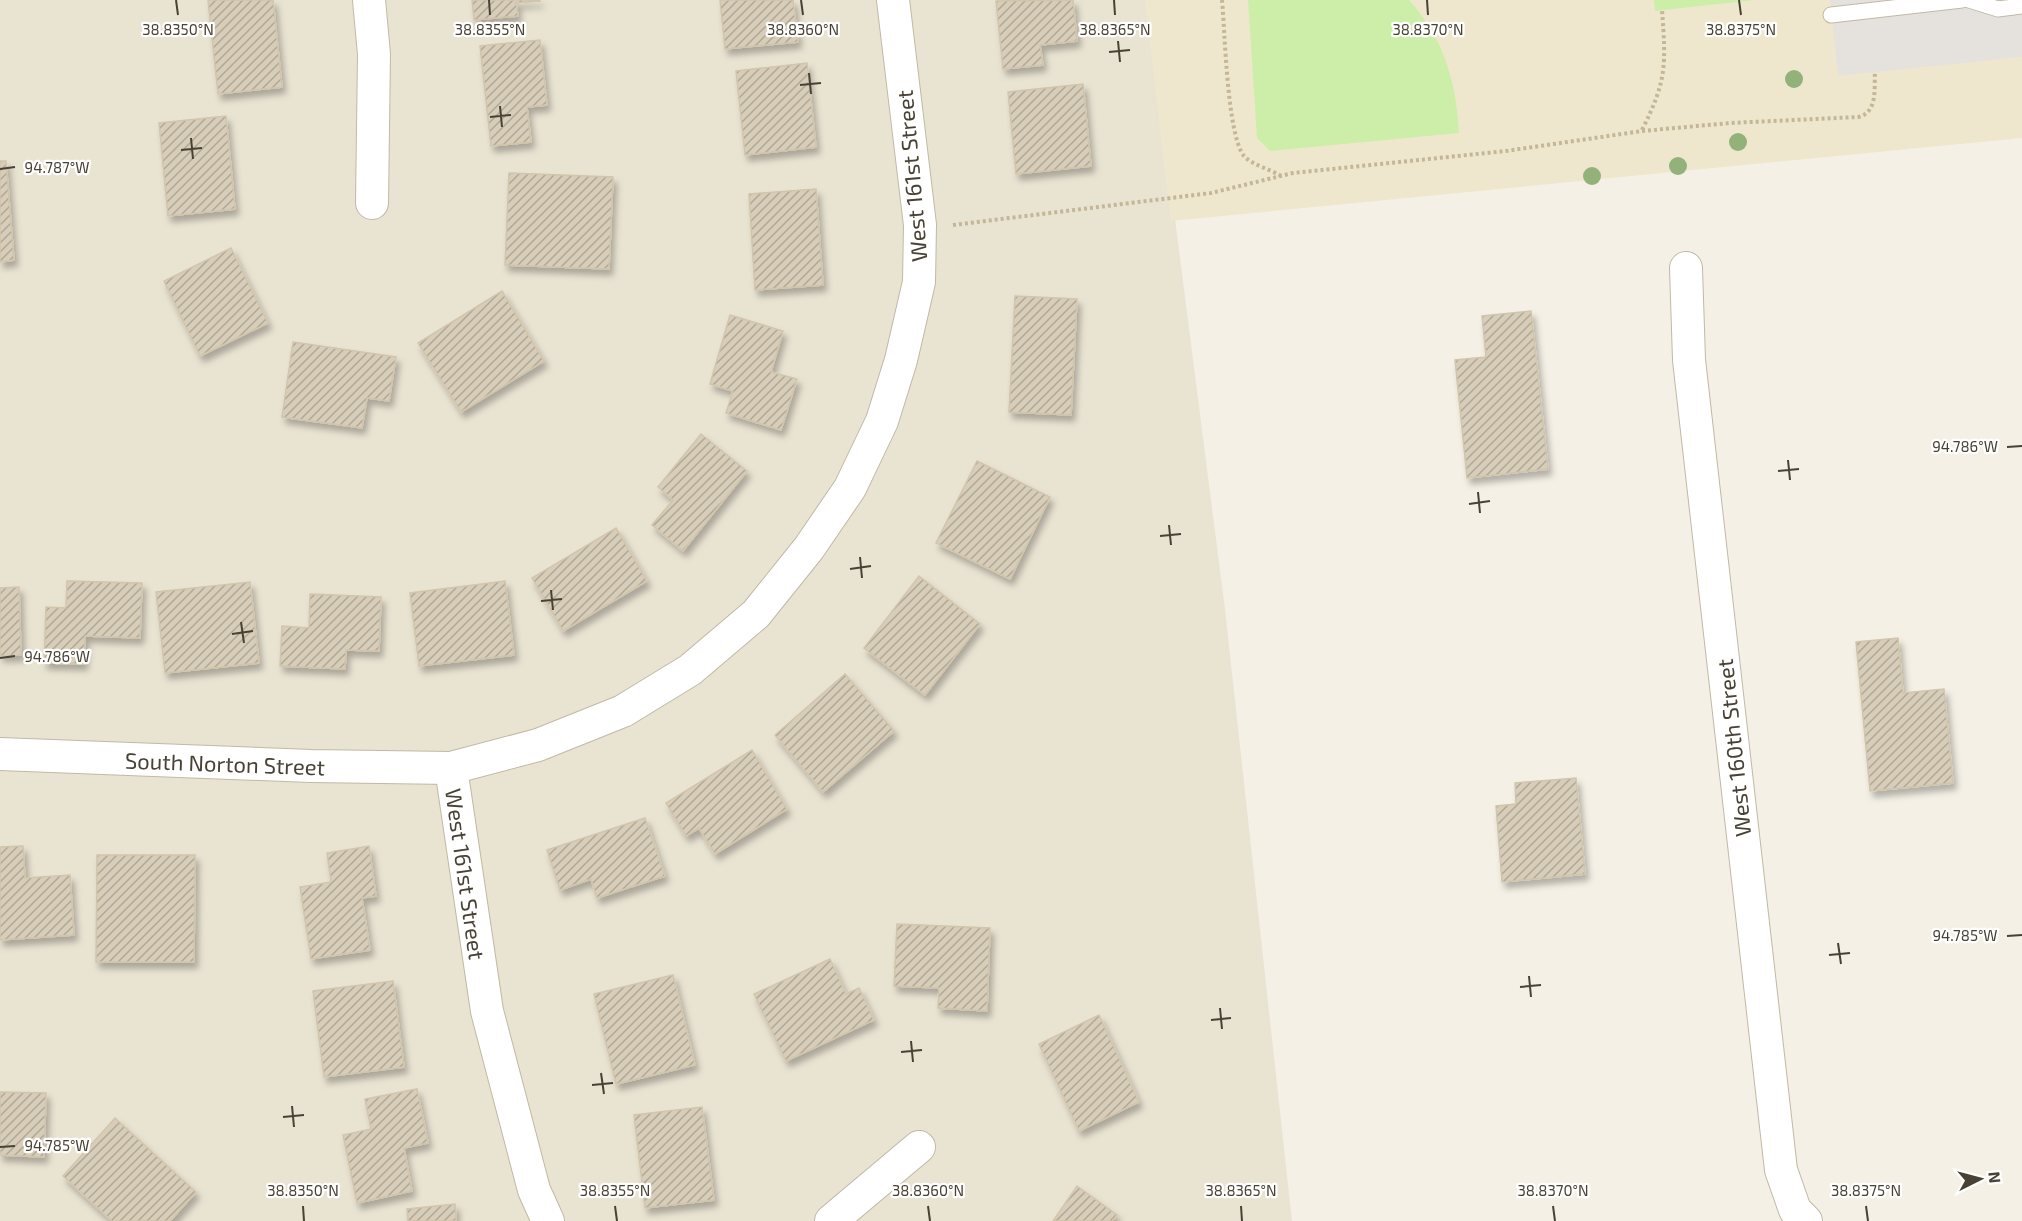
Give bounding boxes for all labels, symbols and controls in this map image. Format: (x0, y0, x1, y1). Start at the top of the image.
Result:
text: 38.8350°N (142, 20, 214, 38)
text: 38.8355°N (455, 20, 525, 38)
text: 38.8360°N (767, 20, 839, 38)
text: 38.8365°N (1080, 20, 1150, 38)
text: 38.8370°N (1392, 20, 1464, 38)
text: 38.8375°N (1706, 20, 1776, 38)
street label: West 161st Street (891, 89, 931, 263)
text: 94.787°W (25, 158, 89, 176)
text: 94.786°W (1932, 437, 1998, 455)
text: 94.786°W (24, 647, 90, 665)
street label: West 160th Street (1711, 658, 1755, 838)
street label: South Norton Street (125, 747, 325, 779)
street label: West 161st Street (441, 787, 491, 961)
text: 94.785°W (1932, 926, 1998, 944)
text: 94.785°W (24, 1136, 90, 1154)
north arrow (1950, 1149, 2010, 1209)
text: N (1985, 1171, 2005, 1184)
text: 38.8350°N (267, 1181, 339, 1199)
text: 38.8355°N (580, 1181, 650, 1199)
text: 38.8360°N (892, 1181, 964, 1199)
text: 38.8365°N (1206, 1181, 1276, 1199)
text: 38.8370°N (1517, 1181, 1589, 1199)
text: 38.8375°N (1831, 1181, 1901, 1199)

